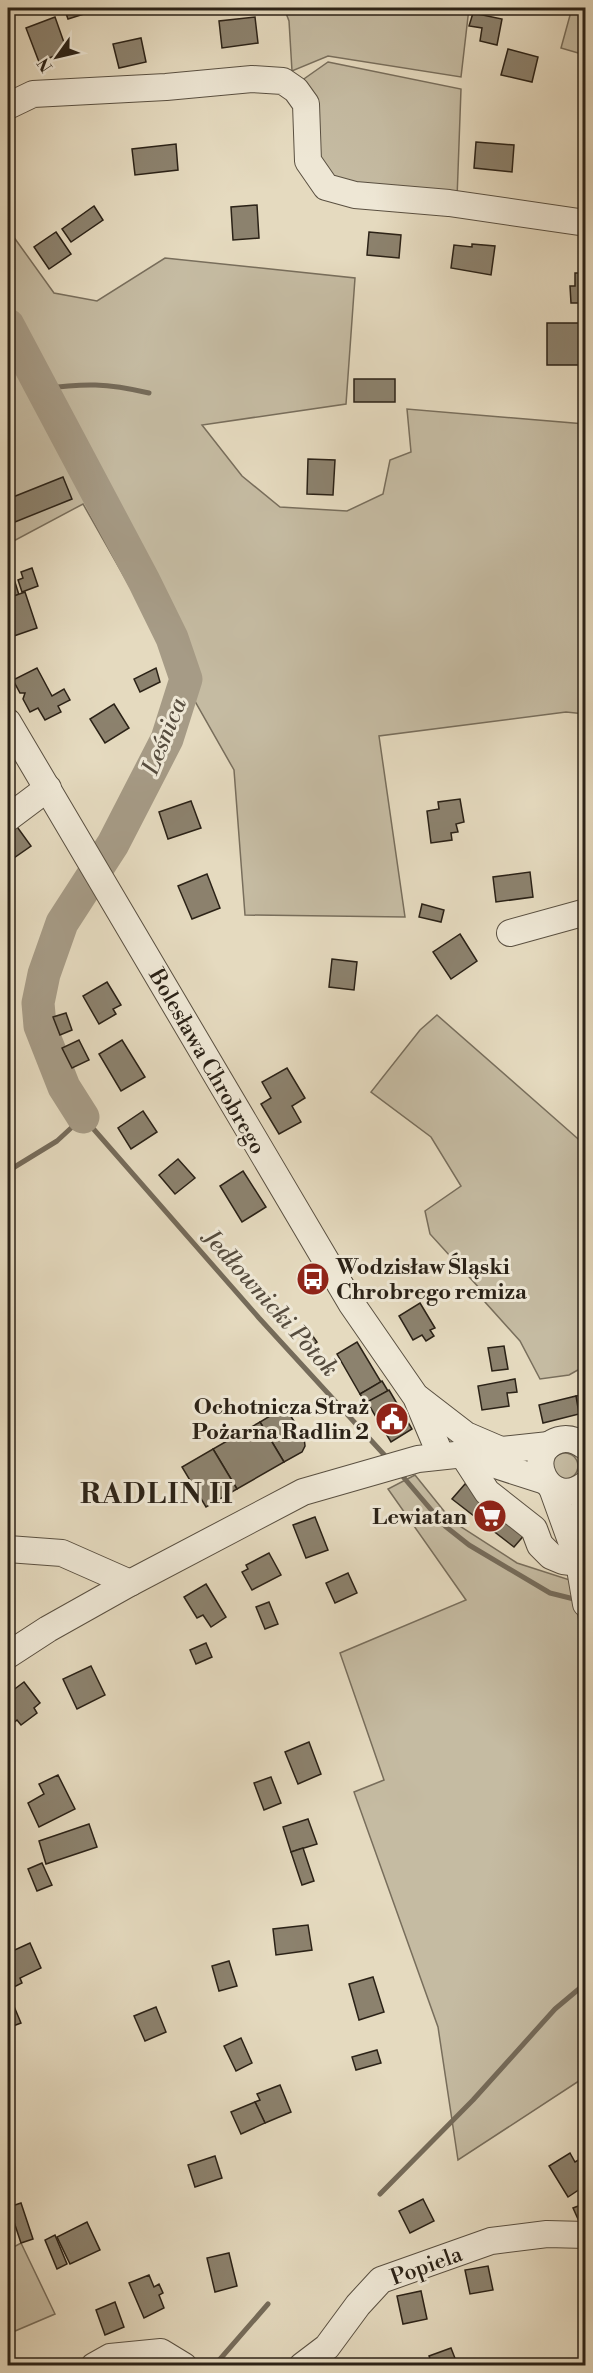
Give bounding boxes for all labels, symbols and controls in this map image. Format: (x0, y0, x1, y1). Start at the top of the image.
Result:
north arrow (27, 27, 87, 87)
text: N (33, 54, 57, 76)
water label: Leśnica (136, 693, 194, 780)
street label: Bolesława Chrobrego (142, 963, 271, 1160)
water label: Jedłownicki Potok (194, 1222, 344, 1383)
place label: Wodzisław Śląski Chrobrego remiza (335, 1252, 528, 1306)
bus stop icon: Wodzisław Śląski Chrobrego remiza (295, 1261, 331, 1297)
place label: Ochotnicza Straż Pożarna Radlin 2 (192, 1394, 369, 1446)
public building icon: Ochotnicza Straż Pożarna Radlin 2 (374, 1401, 410, 1437)
district label: RADLIN II (80, 1477, 234, 1512)
supermarket icon: Lewiatan (472, 1498, 508, 1534)
place label: Lewiatan (372, 1504, 467, 1531)
street label: Popiela (387, 2241, 467, 2292)

